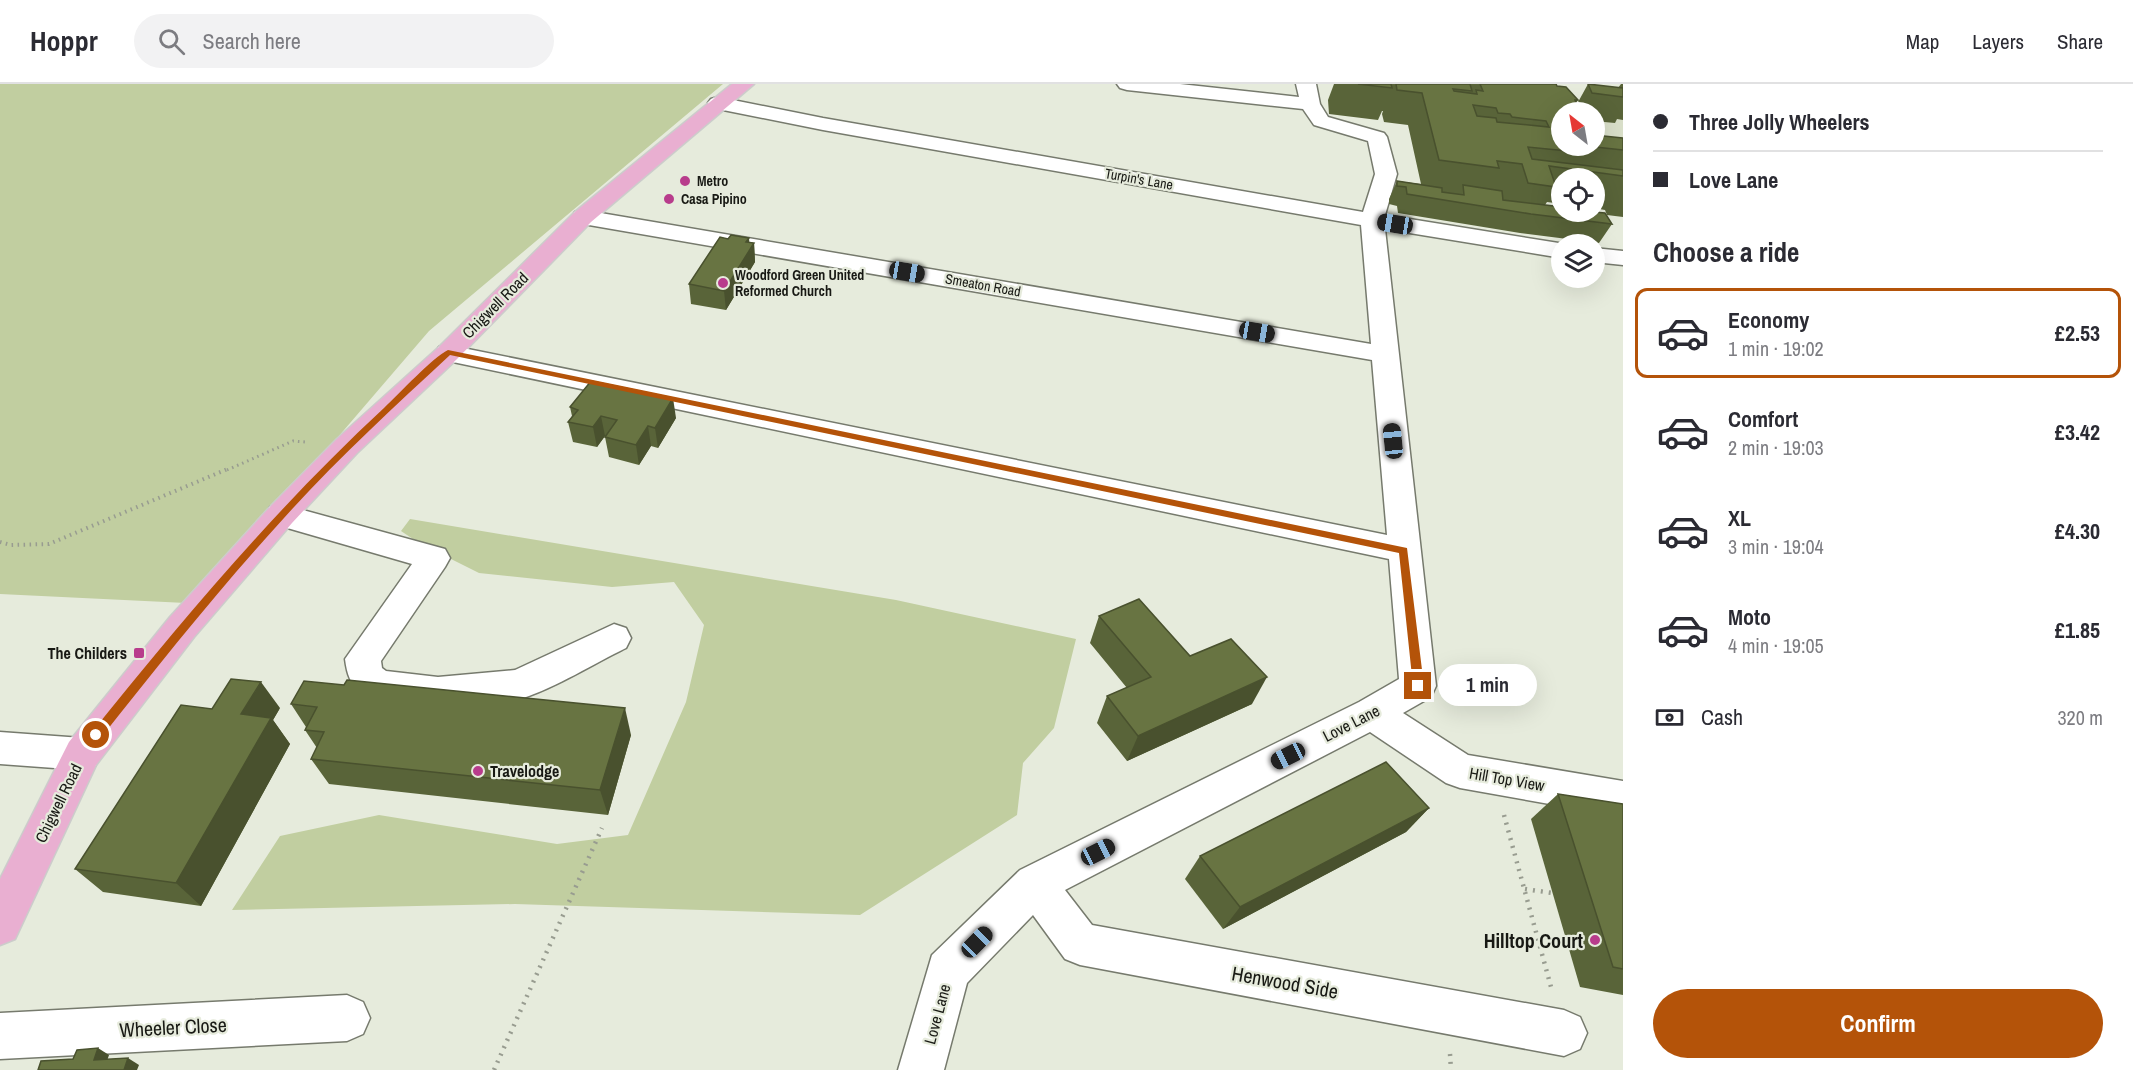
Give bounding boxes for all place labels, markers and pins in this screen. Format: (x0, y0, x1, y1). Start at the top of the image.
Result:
place label: Metro (697, 172, 728, 190)
marker: Metro (678, 174, 692, 188)
place label: Casa Pipino (681, 190, 747, 208)
marker: Casa Pipino (662, 192, 676, 206)
place label: Woodford Green United Reformed Church (735, 266, 864, 300)
marker: Woodford Green United Reformed Church (716, 276, 730, 290)
place label: The Childers (48, 642, 127, 664)
marker: The Childers (132, 646, 146, 660)
place label: Travelodge (490, 760, 559, 782)
marker: Travelodge (471, 764, 485, 778)
place label: Hilltop Court (1484, 927, 1584, 954)
marker: Hilltop Court (1588, 933, 1602, 947)

